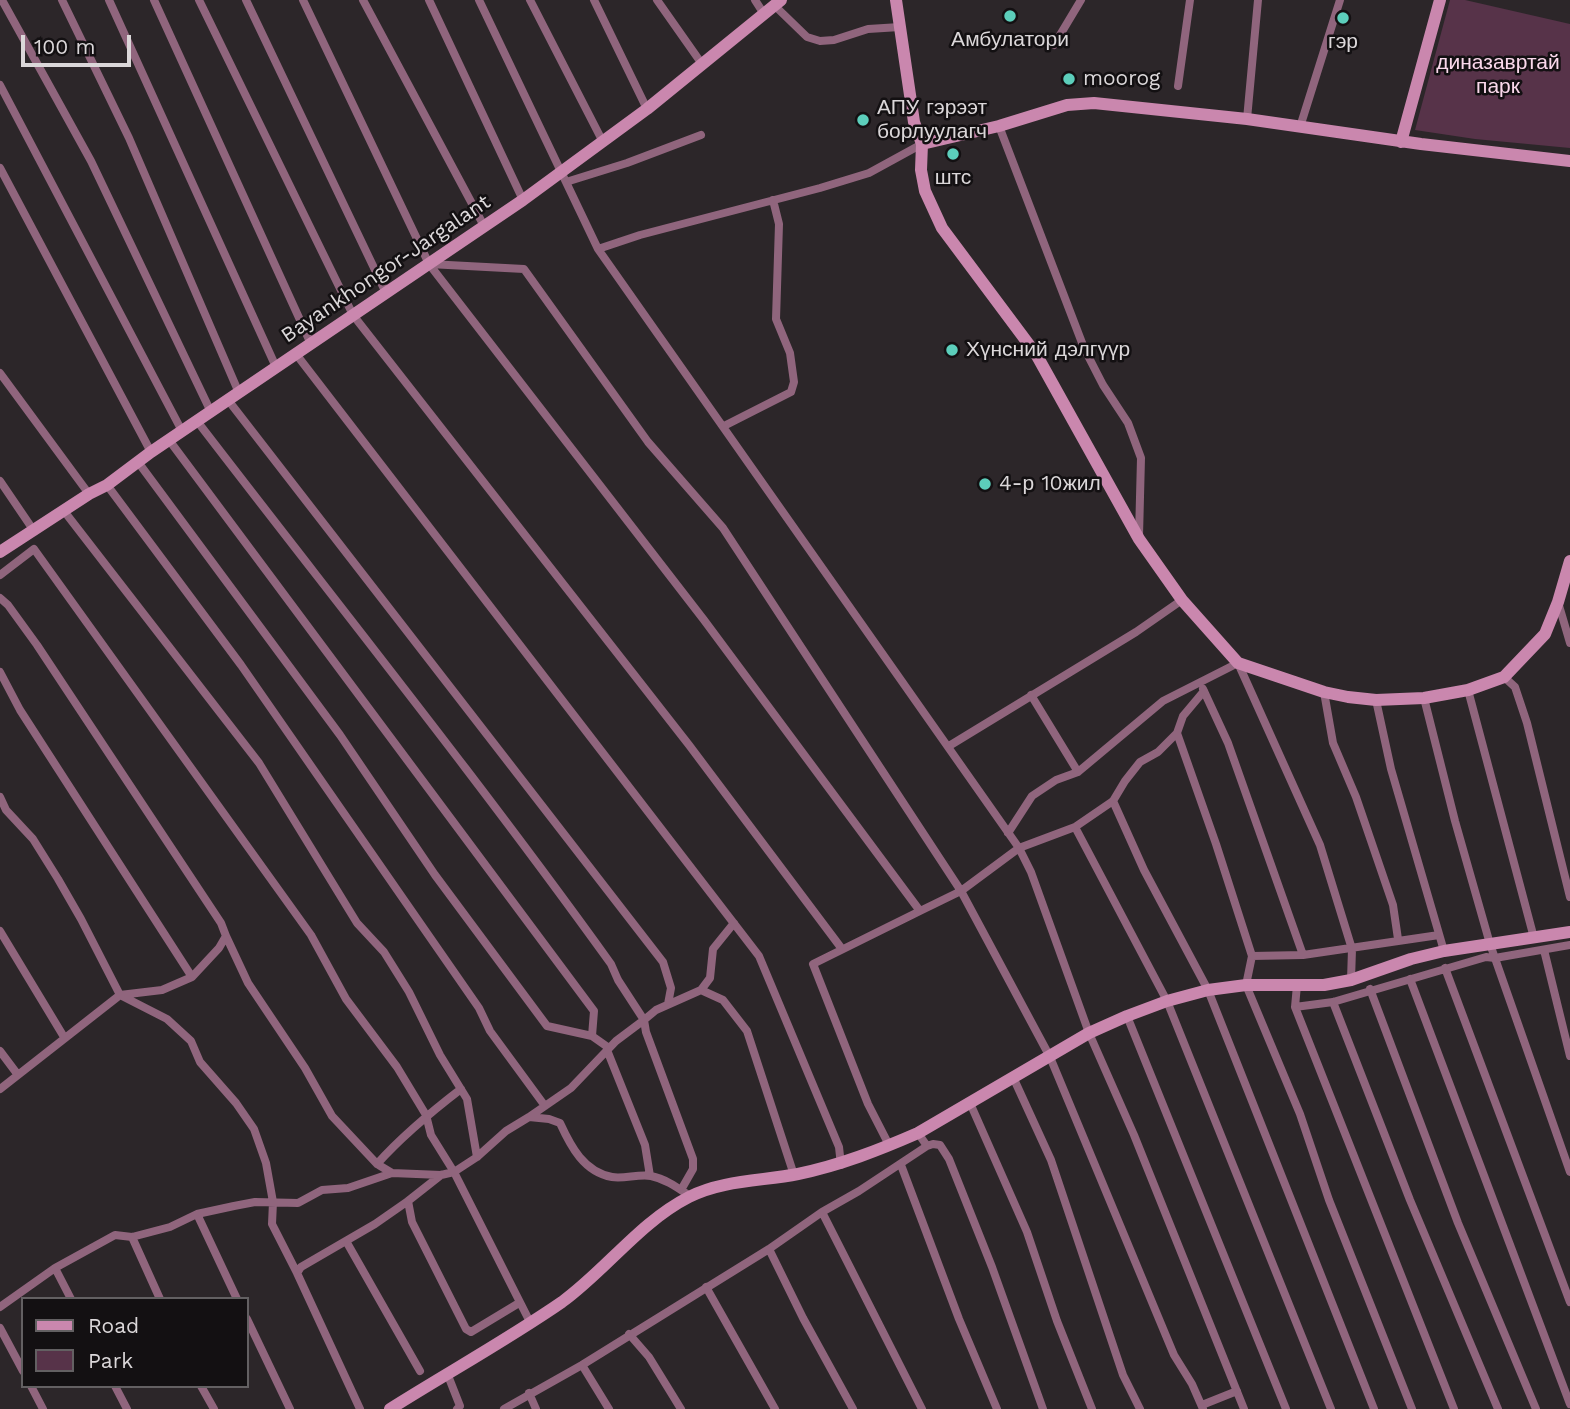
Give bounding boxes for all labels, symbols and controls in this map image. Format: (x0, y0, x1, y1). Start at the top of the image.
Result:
marker: Амбулатори (1002, 8, 1018, 24)
marker: гэр (1335, 10, 1351, 26)
scale bar (24, 21, 135, 65)
place label: Амбулатори (951, 27, 1069, 53)
place label: гэр (1328, 29, 1358, 55)
text: 100 m (34, 34, 96, 59)
park label: диназавртай парк (1436, 50, 1560, 100)
place label: moorog (1083, 66, 1160, 92)
marker: moorog (1061, 71, 1077, 87)
place label: АПУ гэрээт борлуулагч (877, 95, 987, 145)
marker: АПУ гэрээт борлуулагч (855, 112, 871, 128)
marker: штс (945, 146, 961, 162)
place label: штс (935, 165, 971, 191)
street label: Bayankhongor-Jargalant (277, 190, 495, 348)
place label: Хүнсний дэлгүүр (966, 337, 1130, 363)
marker: Хүнсний дэлгүүр (944, 342, 960, 358)
place label: 4-р 10жил (999, 471, 1101, 497)
marker: 4-р 10жил (977, 476, 993, 492)
legend (21, 1297, 248, 1388)
text: Road (88, 1313, 139, 1338)
text: Park (88, 1348, 133, 1373)

